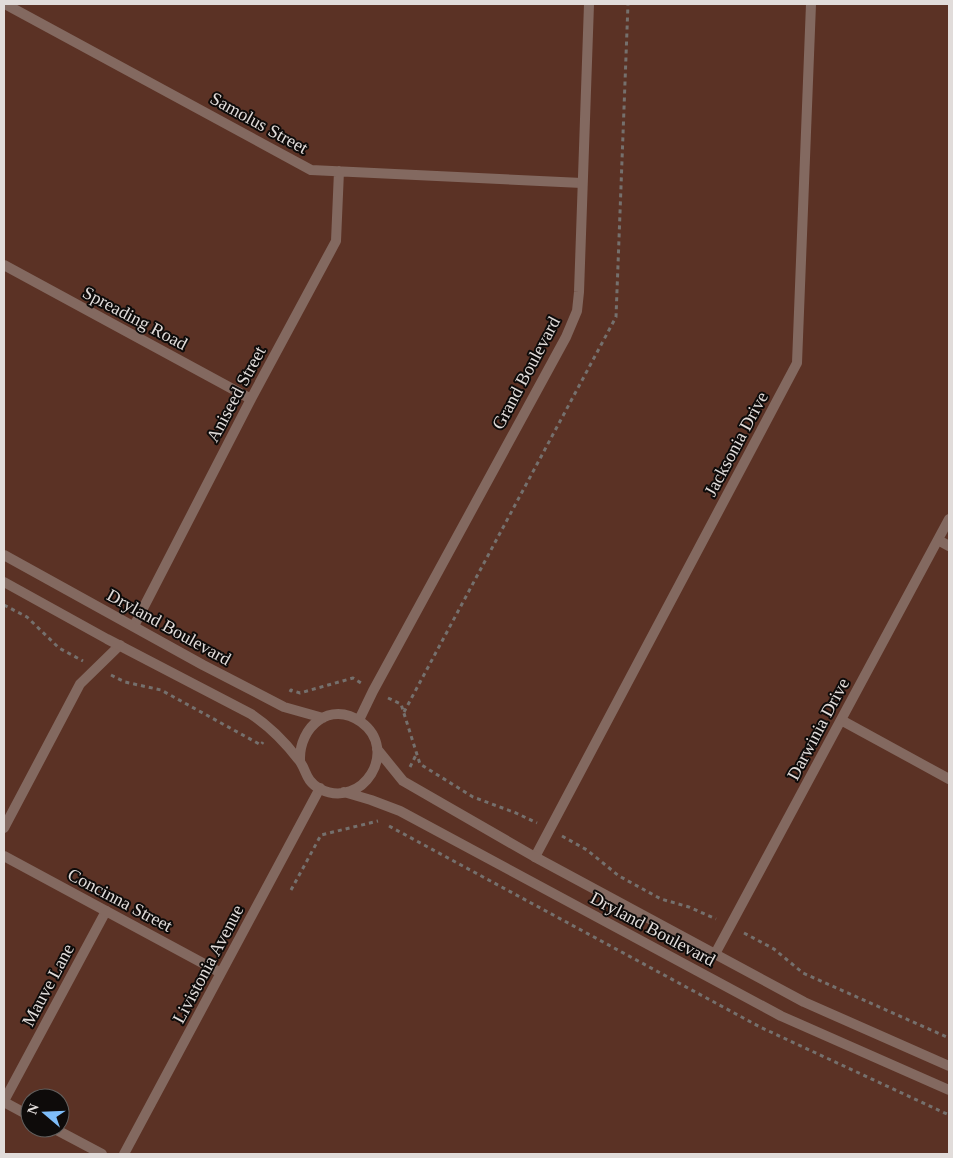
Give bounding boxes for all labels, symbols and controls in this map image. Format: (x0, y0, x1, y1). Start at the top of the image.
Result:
street label: Samolus Street (207, 88, 311, 158)
street label: Spreading Road (79, 282, 191, 354)
street label: Grand Boulevard (488, 313, 564, 433)
street label: Aniseed Street (202, 343, 270, 445)
street label: Jacksonia Drive (700, 388, 772, 500)
street label: Dryland Boulevard (104, 585, 234, 669)
street label: Darwinia Drive (783, 675, 853, 783)
street label: Concinna Street (64, 864, 176, 936)
street label: Dryland Boulevard (587, 888, 719, 970)
street label: Livistonia Avenue (168, 901, 248, 1027)
street label: Mauve Lane (18, 940, 78, 1030)
north arrow (20, 1088, 70, 1138)
text: N (24, 1102, 42, 1116)

